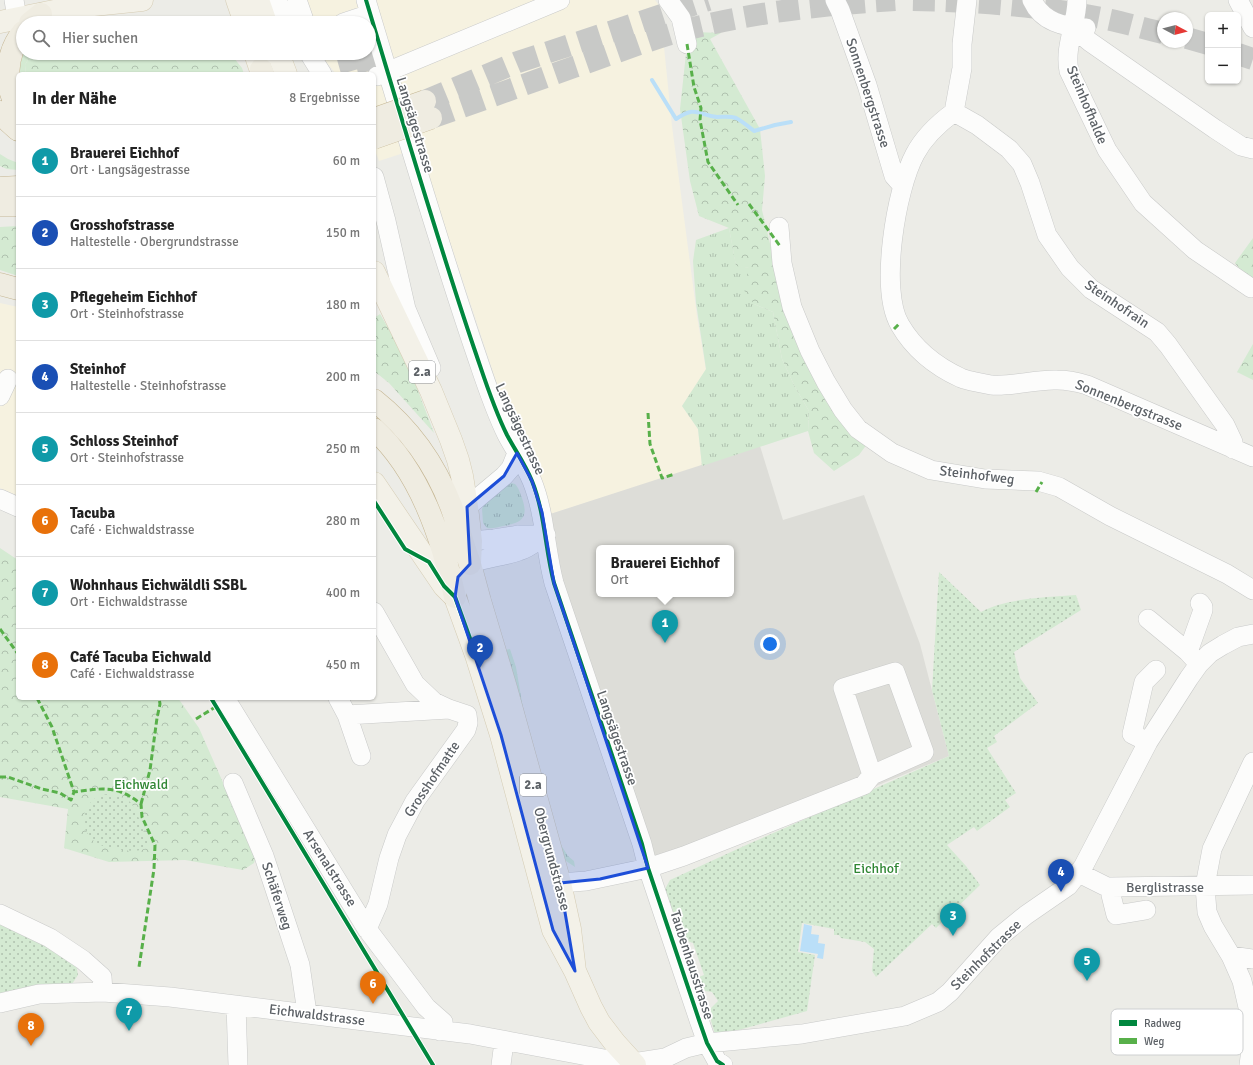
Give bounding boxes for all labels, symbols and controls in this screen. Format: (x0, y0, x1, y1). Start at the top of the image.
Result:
north arrow (1157, 12, 1193, 48)
map controls (1205, 12, 1241, 84)
button: + (1205, 12, 1241, 48)
search box (16, 16, 376, 60)
icon: search (30, 27, 52, 49)
text: Hier suchen (62, 29, 138, 47)
street label: Sonnenbergstrasse (842, 36, 894, 150)
button: − (1205, 48, 1241, 84)
street label: Steinhofhalde (1063, 63, 1111, 147)
street label: Langsägestrasse (392, 75, 438, 175)
text: In der Nähe (32, 88, 117, 109)
text: 8 Ergebnisse (289, 90, 360, 106)
text: Brauerei Eichhof (70, 144, 179, 162)
text: 1 (41, 153, 49, 169)
text: 60 m (333, 153, 360, 169)
text: Ort · Langsägestrasse (70, 162, 190, 178)
text: Grosshofstrasse (70, 216, 175, 234)
text: 2 (41, 225, 49, 241)
text: 150 m (326, 225, 360, 241)
text: Haltestelle · Obergrundstrasse (70, 234, 239, 250)
street label: Steinhofrain (1081, 276, 1153, 332)
text: Pflegeheim Eichhof (70, 288, 197, 306)
text: 3 (41, 297, 49, 313)
text: 180 m (326, 297, 360, 313)
text: Ort · Steinhofstrasse (70, 306, 184, 322)
text: Steinhof (70, 360, 125, 378)
road number: 2.a (409, 361, 435, 383)
text: 4 (41, 369, 49, 385)
text: 200 m (326, 369, 360, 385)
street label: Sonnenbergstrasse (1073, 376, 1185, 434)
text: Haltestelle · Steinhofstrasse (70, 378, 226, 394)
street label: Langsägestrasse (491, 380, 549, 478)
text: Schloss Steinhof (70, 432, 178, 450)
text: 5 (41, 441, 49, 457)
text: 250 m (326, 441, 360, 457)
text: Ort · Steinhofstrasse (70, 450, 184, 466)
street label: Steinhofweg (939, 462, 1015, 488)
text: Tacuba (70, 504, 115, 522)
text: 6 (41, 513, 49, 529)
text: 280 m (326, 513, 360, 529)
text: Café · Eichwaldstrasse (70, 522, 195, 538)
popup (596, 545, 734, 597)
text: Brauerei Eichhof (611, 554, 719, 572)
text: Ort (611, 572, 629, 588)
text: Wohnhaus Eichwäldli SSBL (70, 576, 247, 594)
text: 7 (41, 585, 49, 601)
text: 400 m (326, 585, 360, 601)
text: Ort · Eichwaldstrasse (70, 594, 188, 610)
pin: 1 (652, 610, 678, 643)
your location (760, 634, 780, 654)
pin: 2 (467, 635, 493, 668)
text: Café Tacuba Eichwald (70, 648, 211, 666)
text: 8 (41, 657, 49, 673)
text: 450 m (326, 657, 360, 673)
text: Café · Eichwaldstrasse (70, 666, 195, 682)
street label: Langsägestrasse (593, 688, 641, 788)
street label: Grosshofmatte (400, 738, 464, 820)
road number: 2.a (520, 774, 546, 796)
park label: Eichwald (114, 776, 168, 793)
street label: Obergrundstrasse (530, 805, 574, 913)
street label: Arsenalstrasse (299, 826, 361, 910)
pin: 4 (1048, 859, 1074, 892)
street label: Schäferweg (258, 860, 296, 932)
park label: Eichhof (853, 860, 900, 877)
street label: Berglistrasse (1126, 879, 1204, 896)
pin: 3 (940, 903, 966, 936)
street label: Taubenhausstrasse (666, 908, 718, 1022)
street label: Steinhofstrasse (947, 916, 1025, 994)
pin: 5 (1074, 948, 1100, 981)
pin: 6 (360, 971, 386, 1004)
pin: 7 (116, 998, 142, 1031)
street label: Eichwaldstrasse (268, 1001, 366, 1029)
legend (1111, 1009, 1243, 1055)
pin: 8 (18, 1013, 44, 1046)
text: Radweg (1144, 1017, 1181, 1030)
text: Weg (1144, 1035, 1164, 1048)

